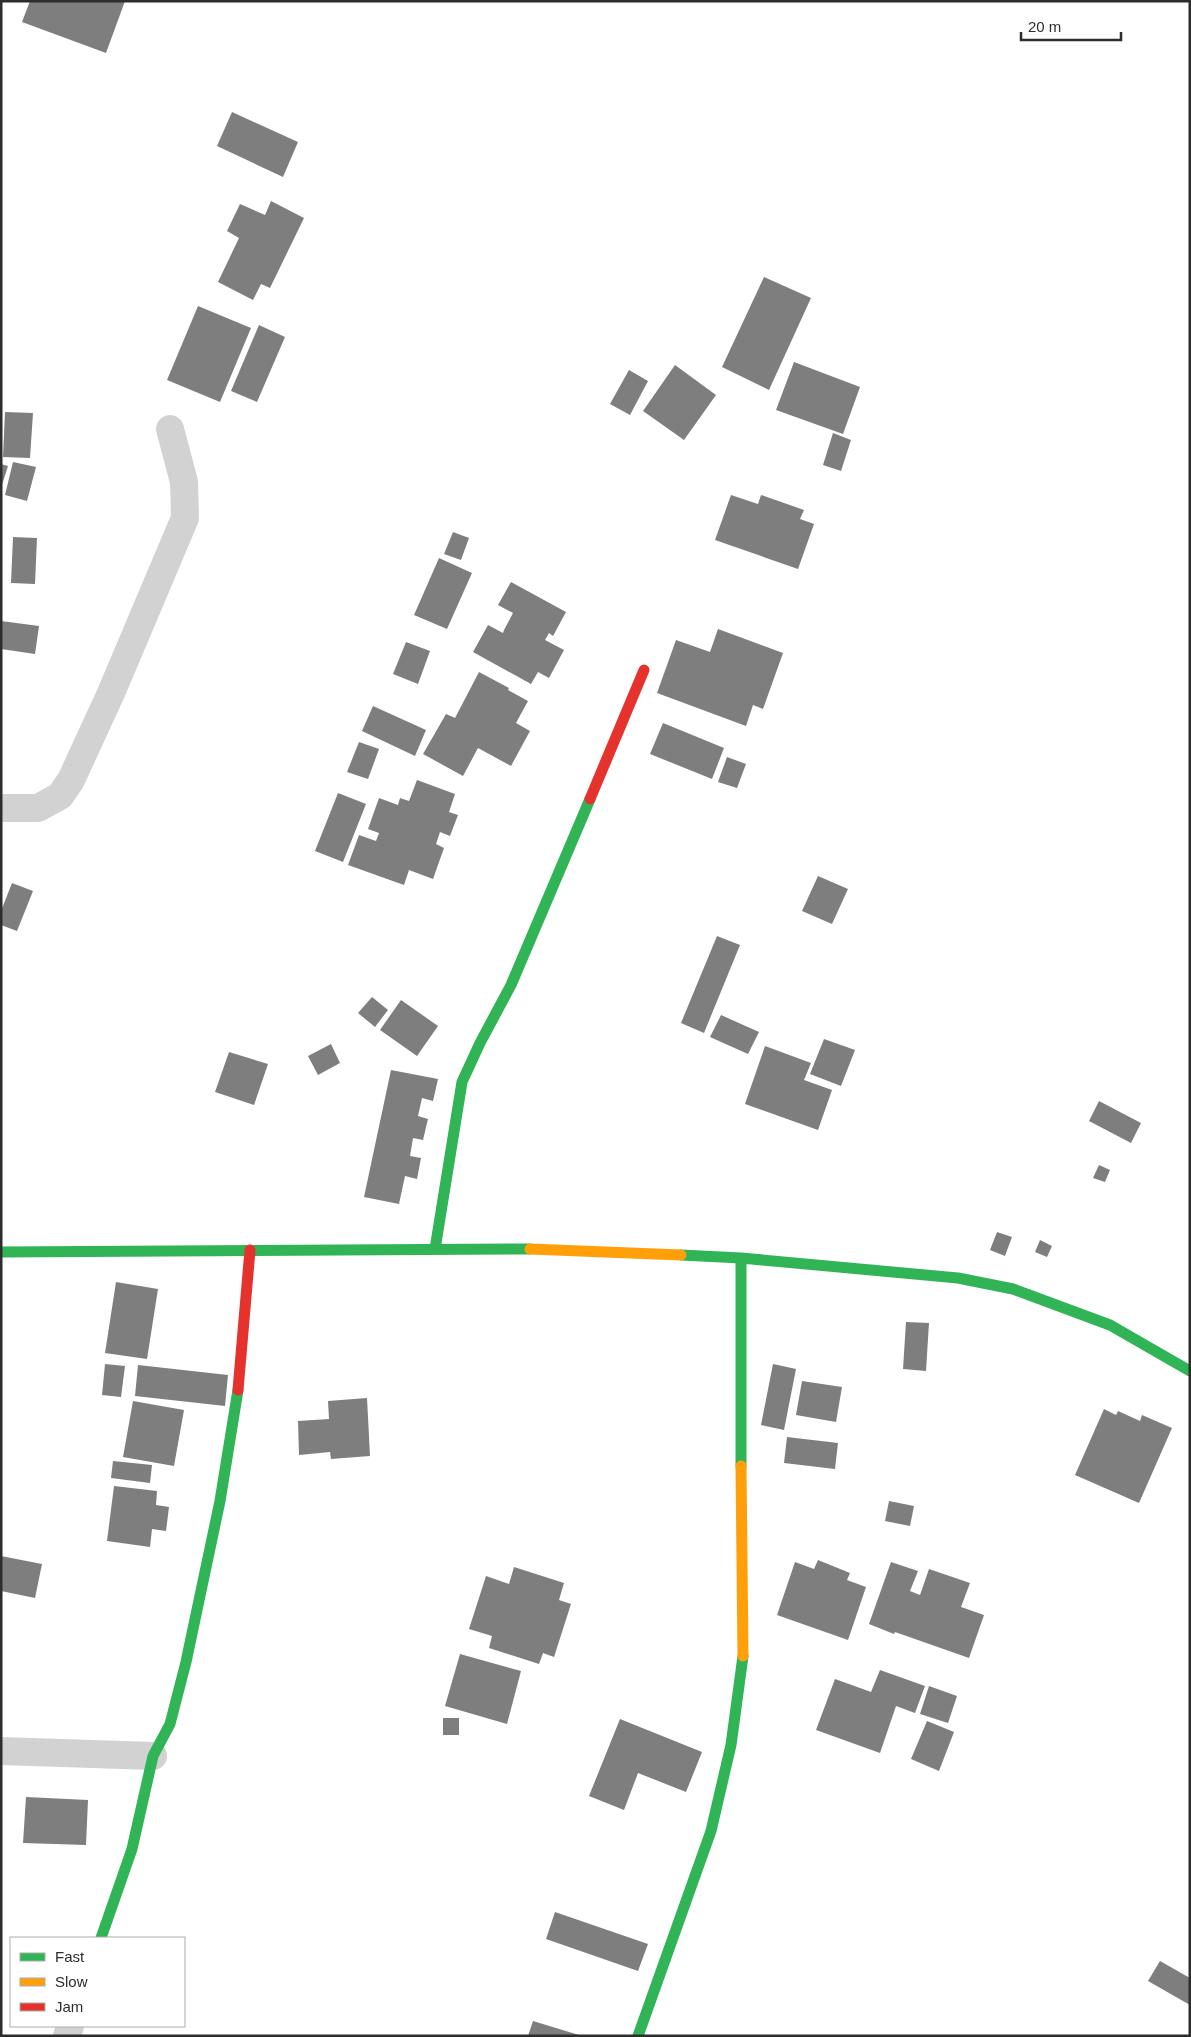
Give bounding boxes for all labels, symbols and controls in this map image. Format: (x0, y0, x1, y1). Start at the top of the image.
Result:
scale bar (1021, 10, 1121, 42)
text: 20 m (1028, 18, 1061, 35)
legend (10, 1937, 185, 2027)
text: Fast (55, 1948, 85, 1965)
text: Slow (55, 1973, 88, 1990)
text: Jam (55, 1998, 83, 2015)

